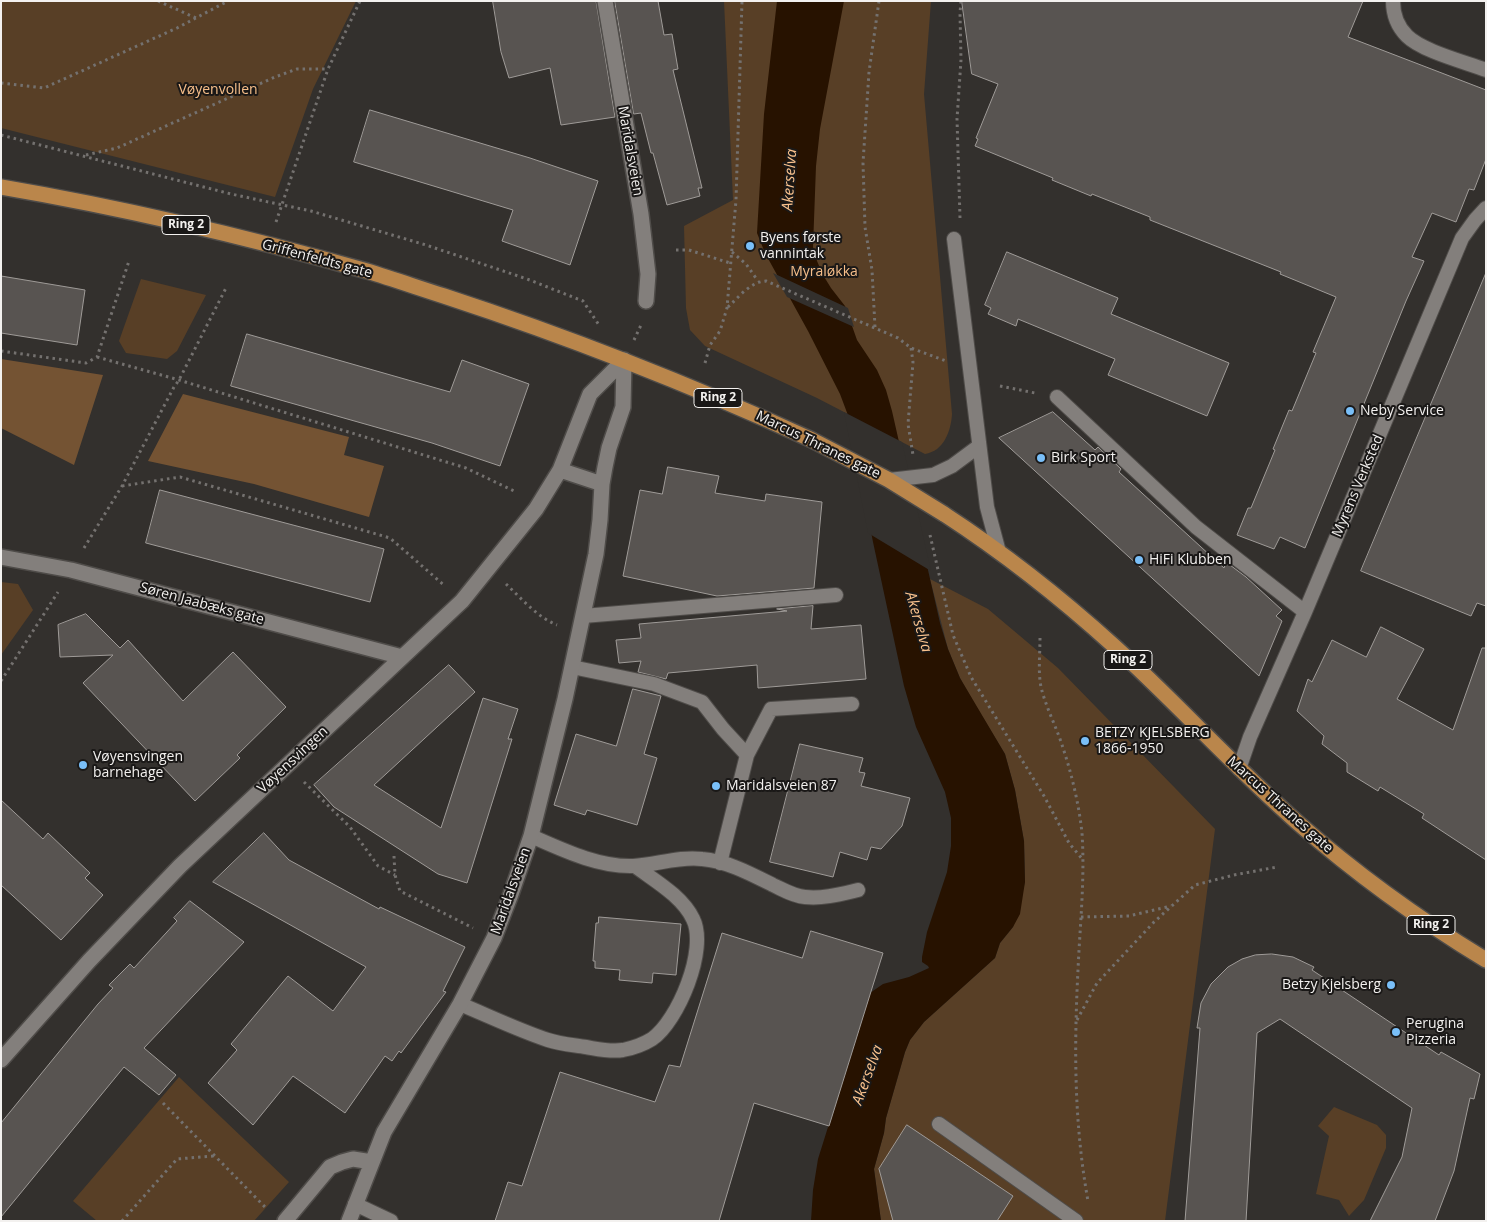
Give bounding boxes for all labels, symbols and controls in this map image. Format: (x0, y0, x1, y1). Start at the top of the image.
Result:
park label: Vøyenvollen (178, 82, 258, 98)
street label: Maridalsveien (614, 105, 646, 197)
water label: Akerselva (779, 148, 801, 212)
road number: Ring 2 (162, 216, 210, 234)
place label: Byens første vannintak (760, 230, 841, 262)
street label: Griffenfeldts gate (260, 236, 374, 282)
marker: Byens første vannintak (744, 240, 756, 252)
park label: Myraløkka (790, 264, 858, 280)
road number: Ring 2 (694, 388, 742, 408)
place label: Neby Service (1360, 403, 1444, 419)
marker: Neby Service (1344, 405, 1356, 417)
street label: Marcus Thranes gate (753, 408, 883, 482)
street label: Myrens Verksted (1329, 432, 1387, 540)
place label: Birk Sport (1051, 450, 1116, 466)
marker: Birk Sport (1035, 452, 1047, 464)
place label: HiFi Klubben (1149, 552, 1232, 568)
marker: HiFi Klubben (1133, 554, 1145, 566)
street label: Søren Jaabæks gate (138, 579, 266, 629)
water label: Akerselva (901, 590, 935, 654)
road number: Ring 2 (1104, 650, 1152, 670)
street label: Vøyensvingen (254, 723, 332, 797)
place label: BETZY KJELSBERG 1866-1950 (1095, 725, 1210, 758)
marker: BETZY KJELSBERG 1866-1950 (1079, 735, 1091, 747)
place label: Vøyensvingen barnehage (93, 749, 183, 782)
street label: Marcus Thranes gate (1224, 753, 1336, 857)
marker: Vøyensvingen barnehage (77, 759, 89, 771)
place label: Maridalsveien 87 (726, 778, 837, 794)
marker: Maridalsveien 87 (710, 780, 722, 792)
street label: Maridalsveien (488, 845, 534, 937)
road number: Ring 2 (1407, 916, 1455, 934)
place label: Betzy Kjelsberg (1282, 977, 1381, 993)
marker: Betzy Kjelsberg (1385, 979, 1397, 991)
place label: Perugina Pizzeria (1406, 1016, 1464, 1048)
marker: Perugina Pizzeria (1390, 1026, 1402, 1038)
water label: Akerselva (849, 1043, 887, 1107)

